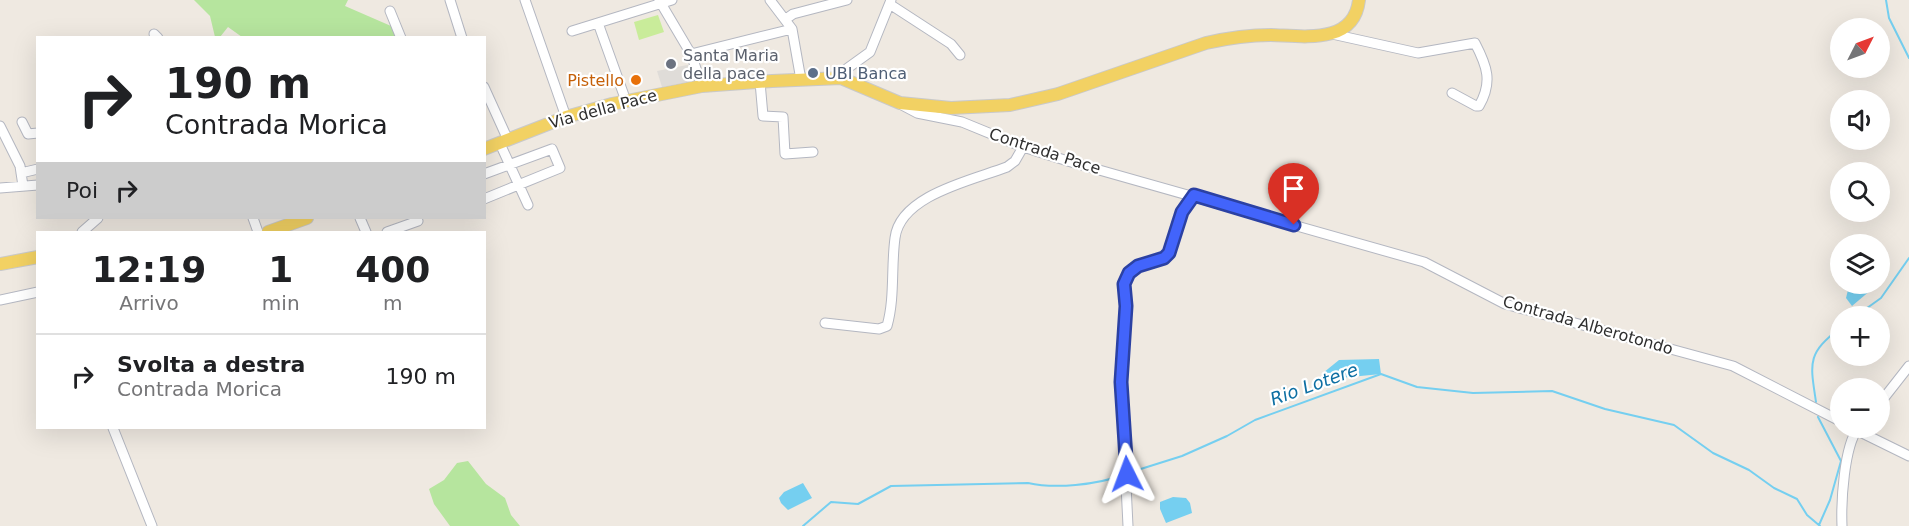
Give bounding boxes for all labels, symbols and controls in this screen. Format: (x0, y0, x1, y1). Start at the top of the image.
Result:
north arrow (1830, 18, 1890, 78)
map controls (1830, 18, 1890, 438)
place label: Santa Maria della pace (683, 46, 779, 83)
marker: Santa Maria della pace (664, 57, 678, 71)
text: 190 m (165, 59, 311, 108)
icon: right (66, 60, 144, 138)
place label: UBI Banca (825, 64, 907, 83)
marker: UBI Banca (806, 66, 820, 80)
place label: Pistello (567, 71, 624, 90)
marker: Pistello (629, 73, 643, 87)
street label: Via della Pace (547, 85, 659, 133)
button: sound (1830, 90, 1890, 150)
text: Contrada Morica (165, 109, 388, 140)
street label: Contrada Pace (987, 124, 1103, 178)
button: search (1830, 162, 1890, 222)
pin (1268, 163, 1319, 225)
icon: arrive (1277, 172, 1310, 205)
icon: right (110, 174, 143, 207)
text: Poi (66, 178, 98, 203)
button: layers (1830, 234, 1890, 294)
text: 12:19 (92, 249, 206, 290)
text: 1 (268, 249, 293, 290)
text: 400 (355, 249, 430, 290)
text: Arrivo (119, 291, 179, 315)
text: min (262, 291, 300, 315)
text: m (383, 291, 403, 315)
street label: Contrada Alberotondo (1501, 292, 1675, 358)
button: + (1830, 306, 1890, 366)
text: Svolta a destra (117, 352, 305, 377)
water label: Rio Lotere (1267, 358, 1361, 410)
icon: right (66, 360, 99, 393)
text: 190 m (386, 364, 456, 389)
text: Contrada Morica (117, 377, 282, 401)
button: − (1830, 378, 1890, 438)
position arrow (1095, 442, 1159, 506)

